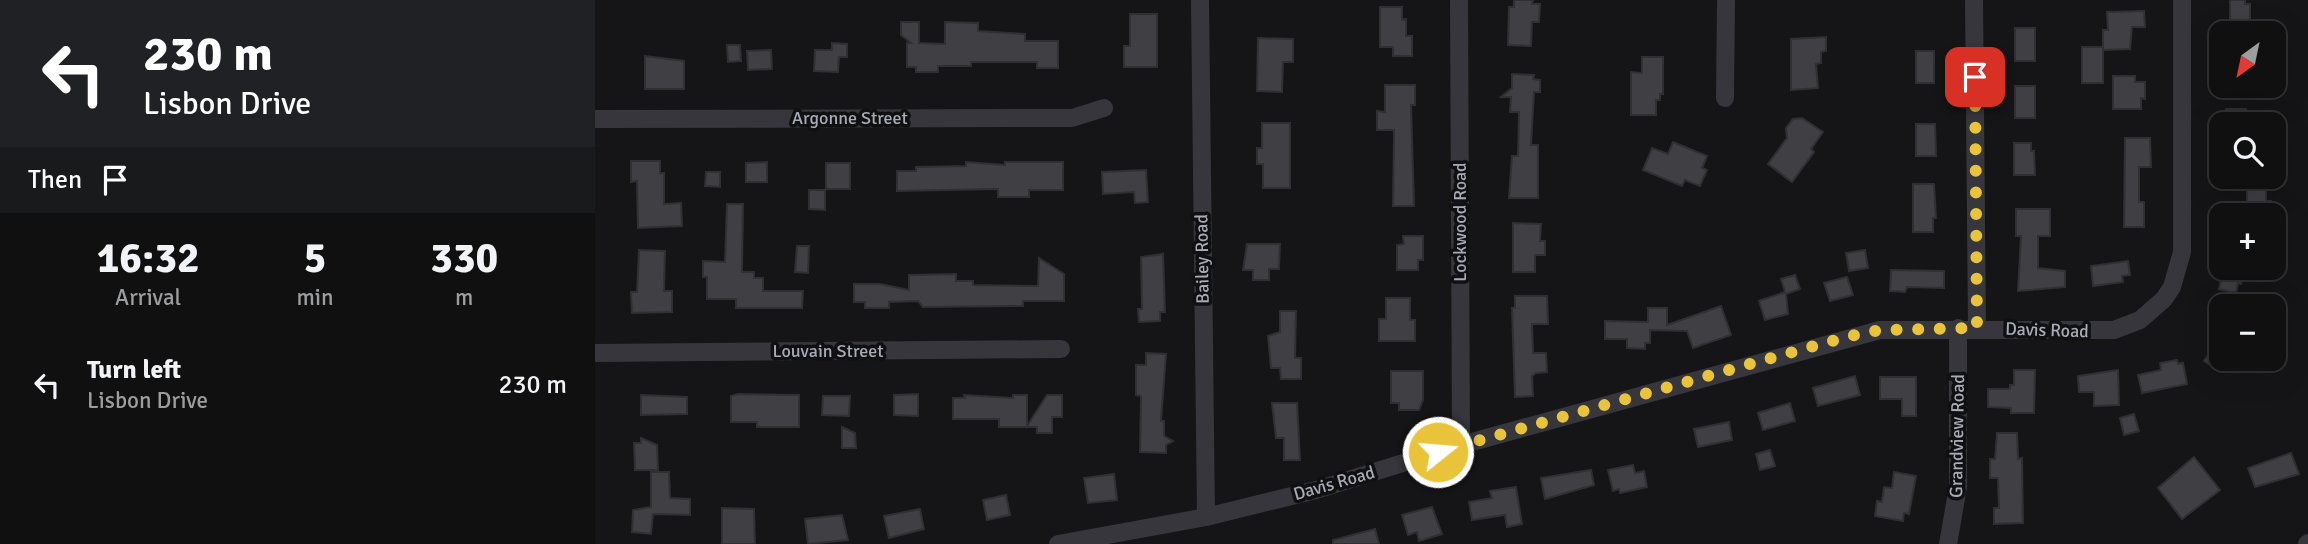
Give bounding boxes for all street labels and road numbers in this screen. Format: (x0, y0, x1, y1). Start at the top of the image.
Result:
street label: Argonne Street (792, 107, 908, 129)
street label: Lockwood Road (1449, 162, 1471, 282)
street label: Bailey Road (1190, 214, 1214, 304)
street label: Davis Road (2005, 318, 2089, 342)
street label: Louvain Street (772, 340, 884, 362)
street label: Grandview Road (1945, 374, 1969, 498)
street label: Davis Road (1291, 461, 1377, 505)

